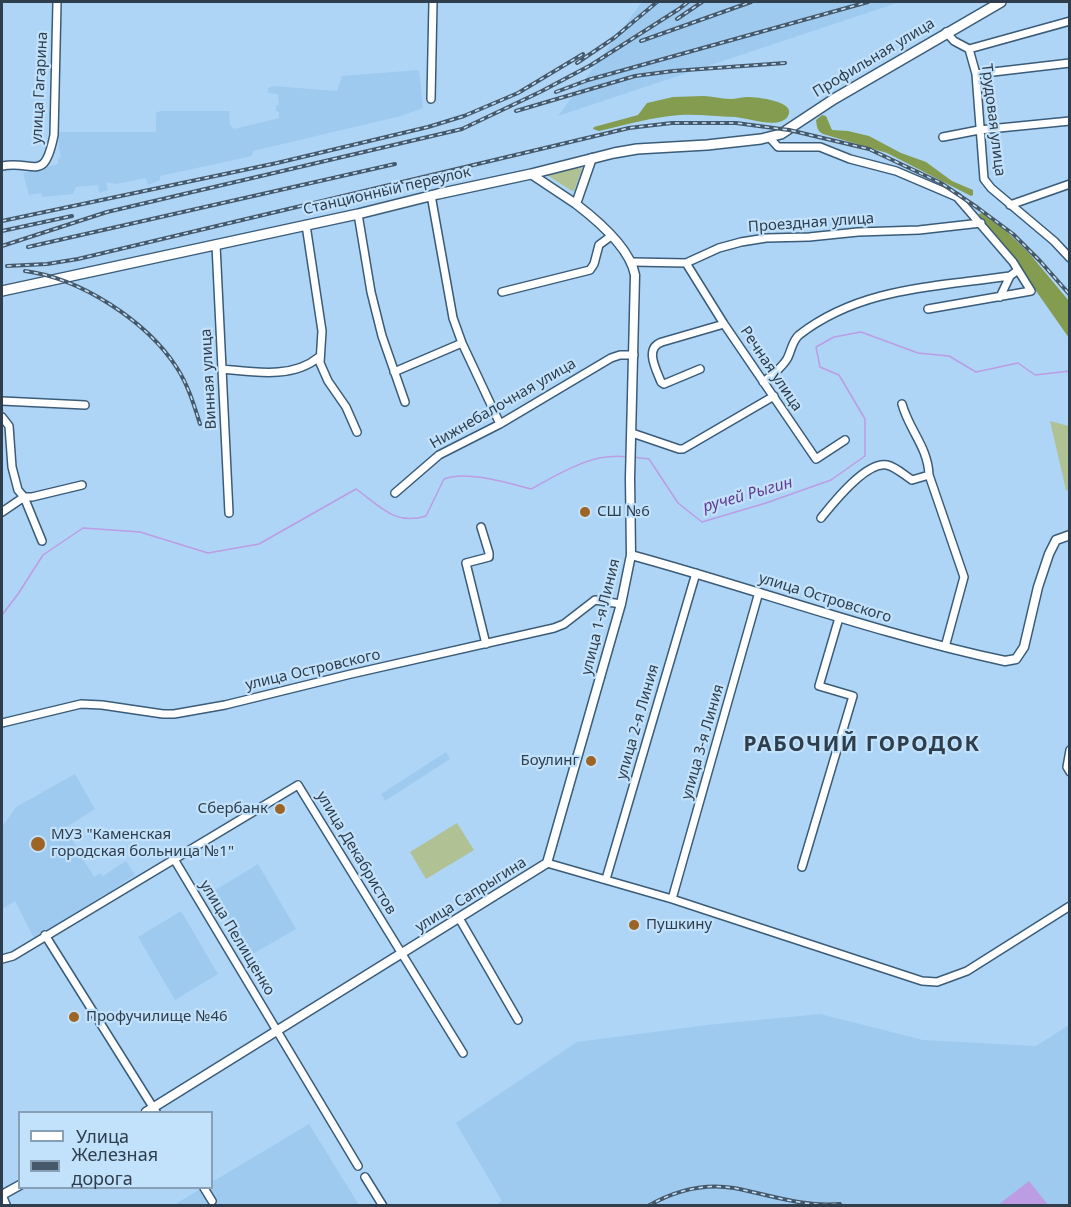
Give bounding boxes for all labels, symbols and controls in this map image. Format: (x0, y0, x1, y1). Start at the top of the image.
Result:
street label: Профильная улица (810, 14, 938, 102)
street label: улица Гагарина (28, 31, 52, 145)
street label: Трудовая улица (977, 63, 1009, 177)
street label: Станционный переулок (301, 163, 473, 219)
street label: Проездная улица (747, 210, 875, 236)
street label: Речная улица (736, 323, 806, 415)
street label: Винная улица (197, 328, 221, 430)
street label: Нижнебалочная улица (427, 355, 579, 453)
water label: ручей Рыгин (701, 473, 795, 517)
place label: СШ №6 (597, 503, 650, 521)
marker: СШ №6 (578, 505, 592, 519)
street label: улица 1-я Линия (578, 557, 624, 677)
street label: улица Островского (756, 569, 894, 627)
street label: улица Островского (244, 646, 382, 694)
street label: улица 2-я Линия (613, 662, 663, 782)
street label: улица 3-я Линия (678, 682, 728, 802)
district label: РАБОЧИЙ ГОРОДОК (744, 732, 980, 758)
place label: Боулинг (521, 752, 579, 770)
marker: Боулинг (584, 754, 598, 768)
street label: улица Декабристов (312, 788, 400, 918)
place label: Сбербанк (198, 800, 268, 818)
marker: Сбербанк (273, 802, 287, 816)
place label: МУЗ "Каменская городская больница №1" (51, 826, 234, 861)
marker: МУЗ "Каменская городская больница №1" (29, 835, 47, 853)
street label: улица Сапрыгина (412, 854, 530, 936)
street label: улица Пелищенко (195, 877, 279, 999)
place label: Пушкину (646, 916, 712, 934)
marker: Пушкину (627, 918, 641, 932)
place label: Профучилище №46 (86, 1008, 228, 1026)
marker: Профучилище №46 (67, 1010, 81, 1024)
legend (18, 1111, 213, 1189)
text: Улица (76, 1124, 129, 1148)
text: Железная дорога (72, 1142, 158, 1190)

